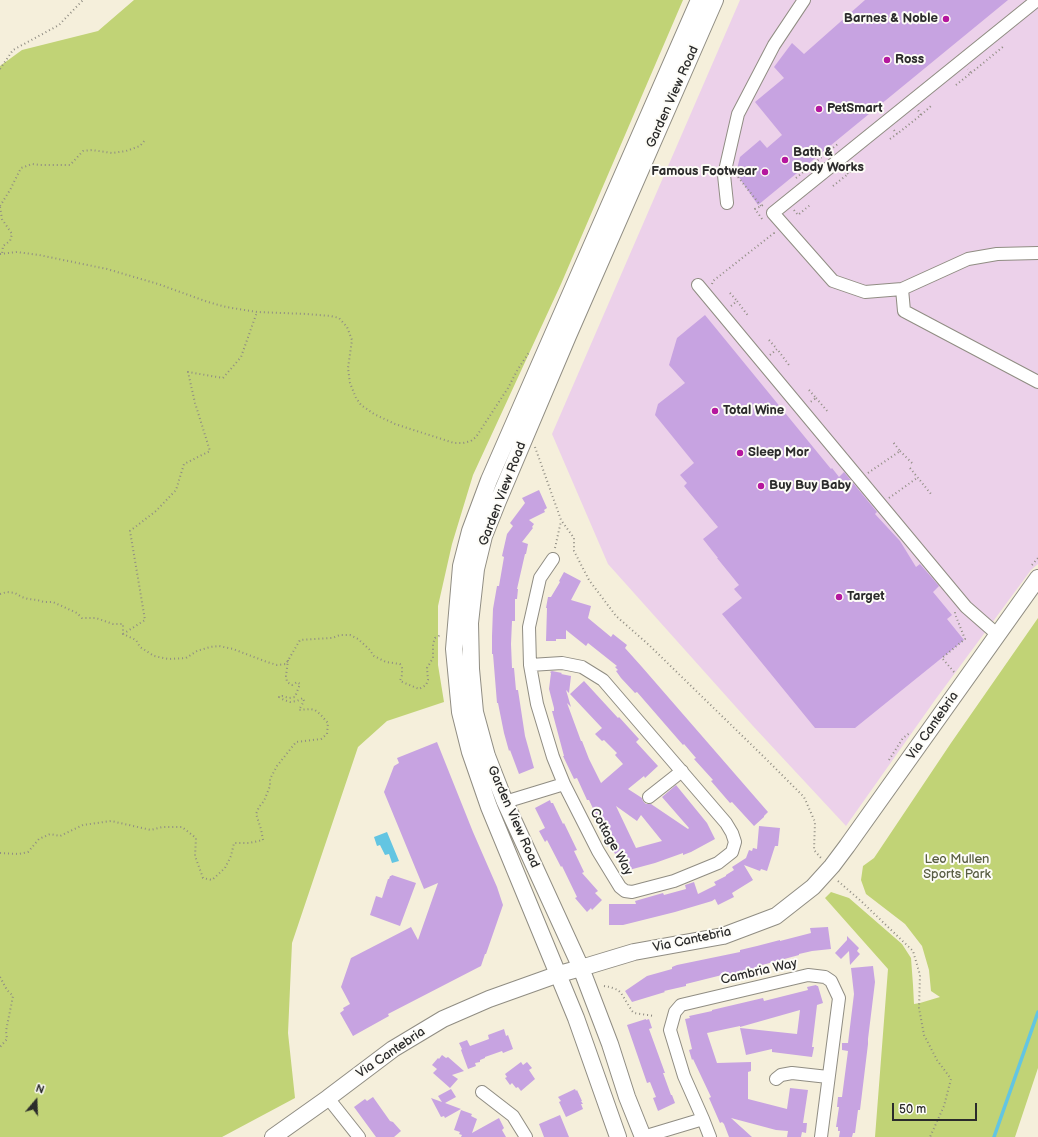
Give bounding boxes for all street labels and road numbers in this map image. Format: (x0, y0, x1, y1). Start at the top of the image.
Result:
street label: Garden View Road (644, 44, 702, 150)
street label: Garden View Road (476, 440, 530, 548)
street label: Via Cantebria (904, 689, 962, 763)
street label: Garden View Road (484, 764, 542, 870)
street label: Cottage Way (586, 806, 636, 878)
street label: Via Cantebria (651, 924, 733, 956)
street label: Cambria Way (719, 956, 799, 988)
street label: Via Cantebria (354, 1024, 428, 1082)

